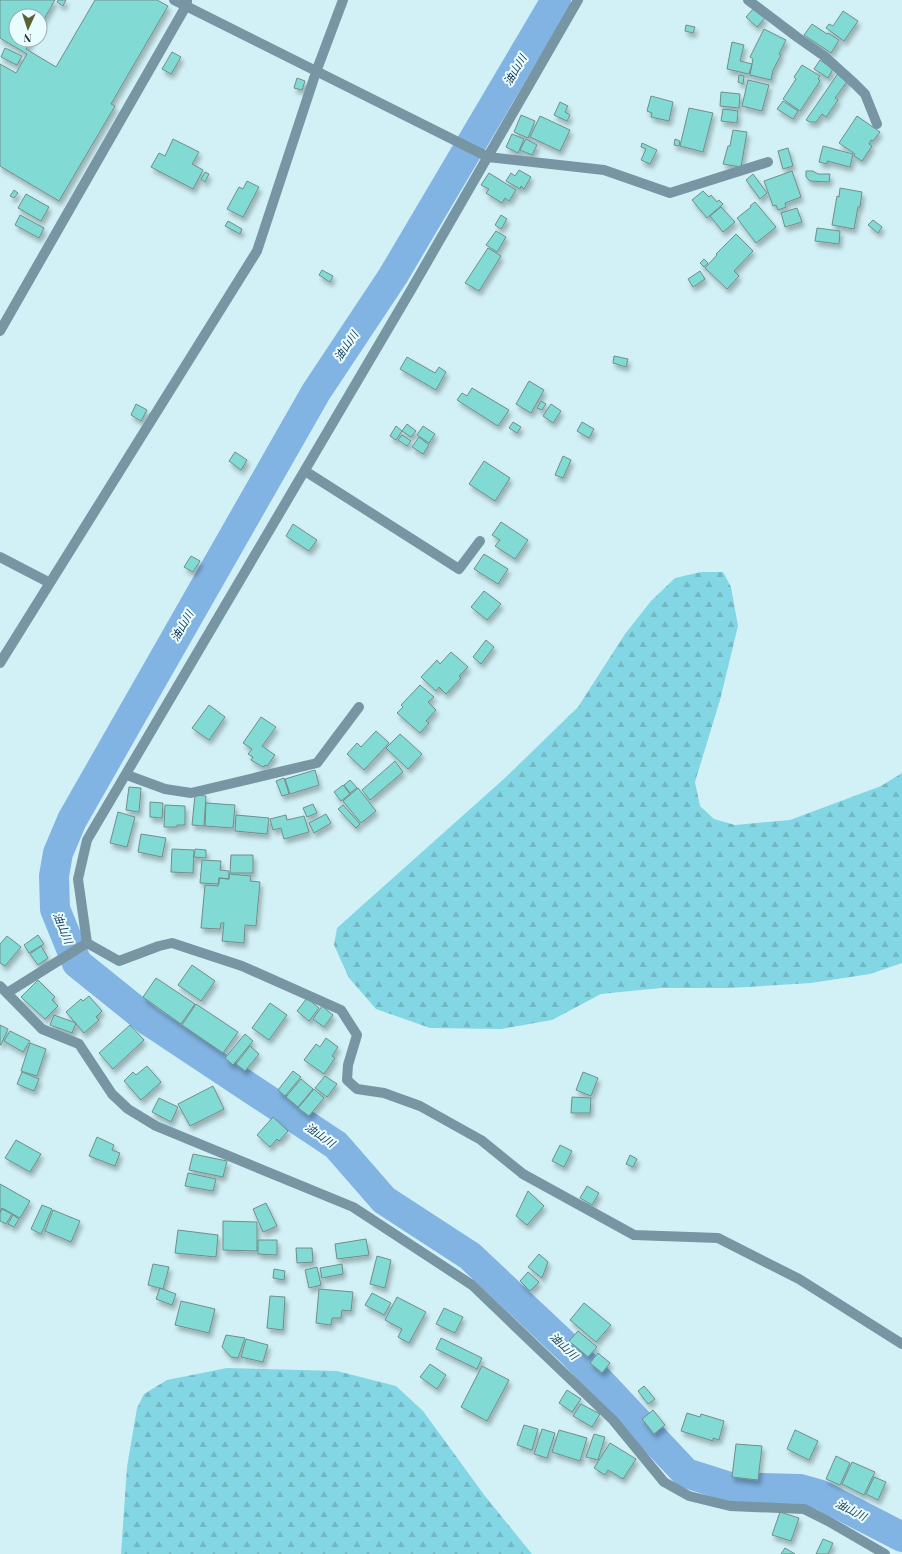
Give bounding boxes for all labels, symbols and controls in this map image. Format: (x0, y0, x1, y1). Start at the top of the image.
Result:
north arrow (8, 8, 48, 48)
text: N (23, 31, 32, 46)
water label: 油山川 (500, 51, 530, 88)
water label: 油山川 (330, 327, 362, 364)
water label: 油山川 (167, 607, 197, 644)
water label: 油山川 (50, 910, 77, 947)
water label: 油山川 (302, 1119, 339, 1151)
water label: 油山川 (547, 1329, 582, 1363)
water label: 油山川 (833, 1495, 870, 1524)

